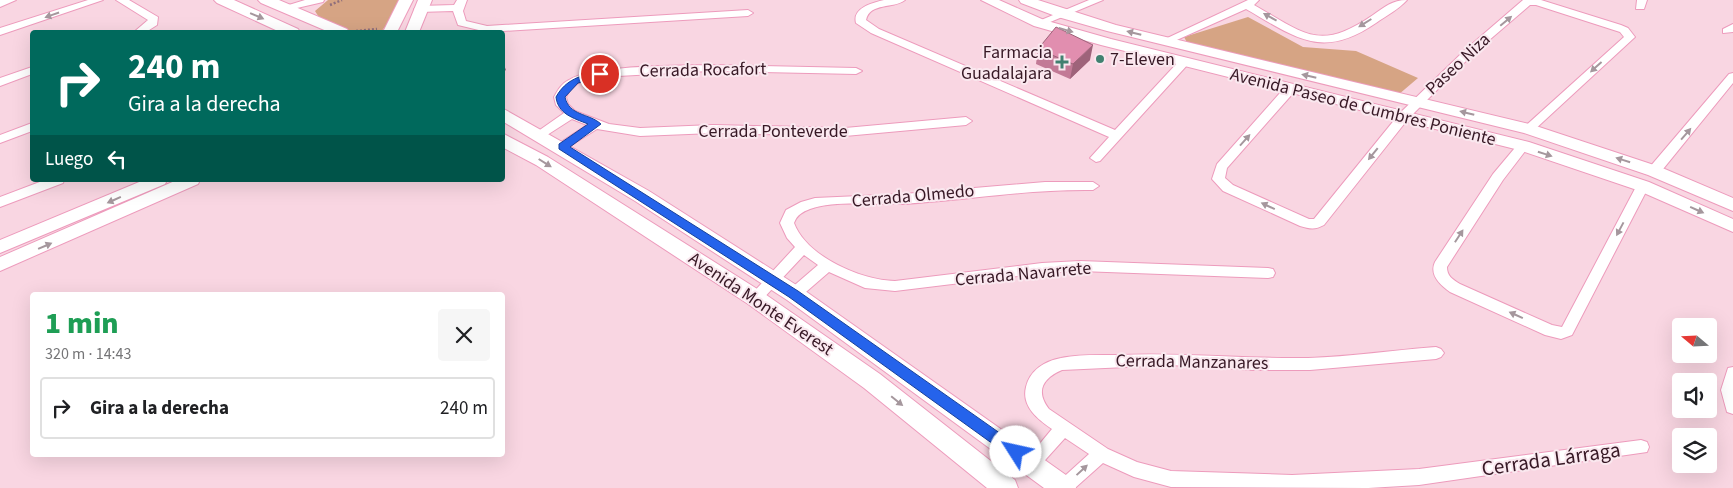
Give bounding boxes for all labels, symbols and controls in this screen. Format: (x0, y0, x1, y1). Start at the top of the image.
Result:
one-way arrow (44, 11, 59, 19)
one-way arrow (250, 13, 264, 21)
one-way arrow (1264, 13, 1277, 22)
one-way arrow (1499, 15, 1512, 26)
one-way arrow (1359, 18, 1372, 28)
one-way arrow (1059, 27, 1074, 35)
street label: Paseo Niza (1420, 27, 1496, 101)
one-way arrow (1127, 29, 1142, 37)
place label: Farmacia Guadalajara (961, 40, 1052, 86)
text: 240 m (128, 42, 220, 92)
place label: 7-Eleven (1110, 47, 1175, 72)
icon: right (45, 50, 110, 115)
pin (579, 53, 621, 95)
marker: 7-Eleven (1094, 53, 1106, 65)
street label: Cerrada Rocafort (639, 56, 767, 84)
marker: Farmacia Guadalajara (1056, 56, 1068, 68)
icon: arrive (586, 60, 614, 88)
one-way arrow (1591, 61, 1603, 73)
street label: Avenida Paseo de Cumbres Poniente (1228, 62, 1498, 152)
one-way arrow (1302, 72, 1317, 80)
text: Gira a la derecha (128, 88, 281, 120)
one-way arrow (1460, 109, 1475, 117)
street label: Cerrada Ponteverde (698, 119, 848, 144)
one-way arrow (1680, 127, 1691, 140)
one-way arrow (1239, 134, 1251, 146)
icon: left (103, 145, 131, 173)
text: Luego (45, 146, 93, 173)
one-way arrow (1368, 147, 1379, 160)
one-way arrow (1538, 150, 1553, 158)
one-way arrow (1615, 156, 1630, 164)
one-way arrow (538, 159, 551, 168)
street label: Cerrada Olmedo (851, 178, 975, 214)
one-way arrow (107, 196, 121, 204)
one-way arrow (1261, 202, 1275, 210)
one-way arrow (1690, 207, 1704, 215)
one-way arrow (1616, 222, 1624, 236)
one-way arrow (1454, 229, 1464, 242)
one-way arrow (38, 241, 52, 249)
street label: Avenida Monte Everest (684, 246, 838, 362)
street label: Cerrada Navarrete (954, 256, 1092, 292)
text: 1 min (45, 302, 119, 345)
button: close (438, 309, 490, 361)
one-way arrow (1509, 311, 1523, 319)
north arrow (1672, 318, 1718, 362)
map controls (1672, 318, 1717, 473)
text: 320 m · 14:43 (45, 343, 132, 365)
street label: Cerrada Manzanares (1115, 348, 1269, 376)
button: sound (1672, 373, 1717, 418)
icon: right (47, 394, 75, 422)
text: Gira a la derecha (90, 395, 229, 422)
text: 240 m (440, 395, 488, 422)
one-way arrow (890, 395, 903, 406)
position arrow (989, 425, 1041, 477)
button: layers (1672, 428, 1717, 473)
street label: Cerrada Lárraga (1480, 434, 1622, 484)
one-way arrow (1075, 464, 1087, 476)

